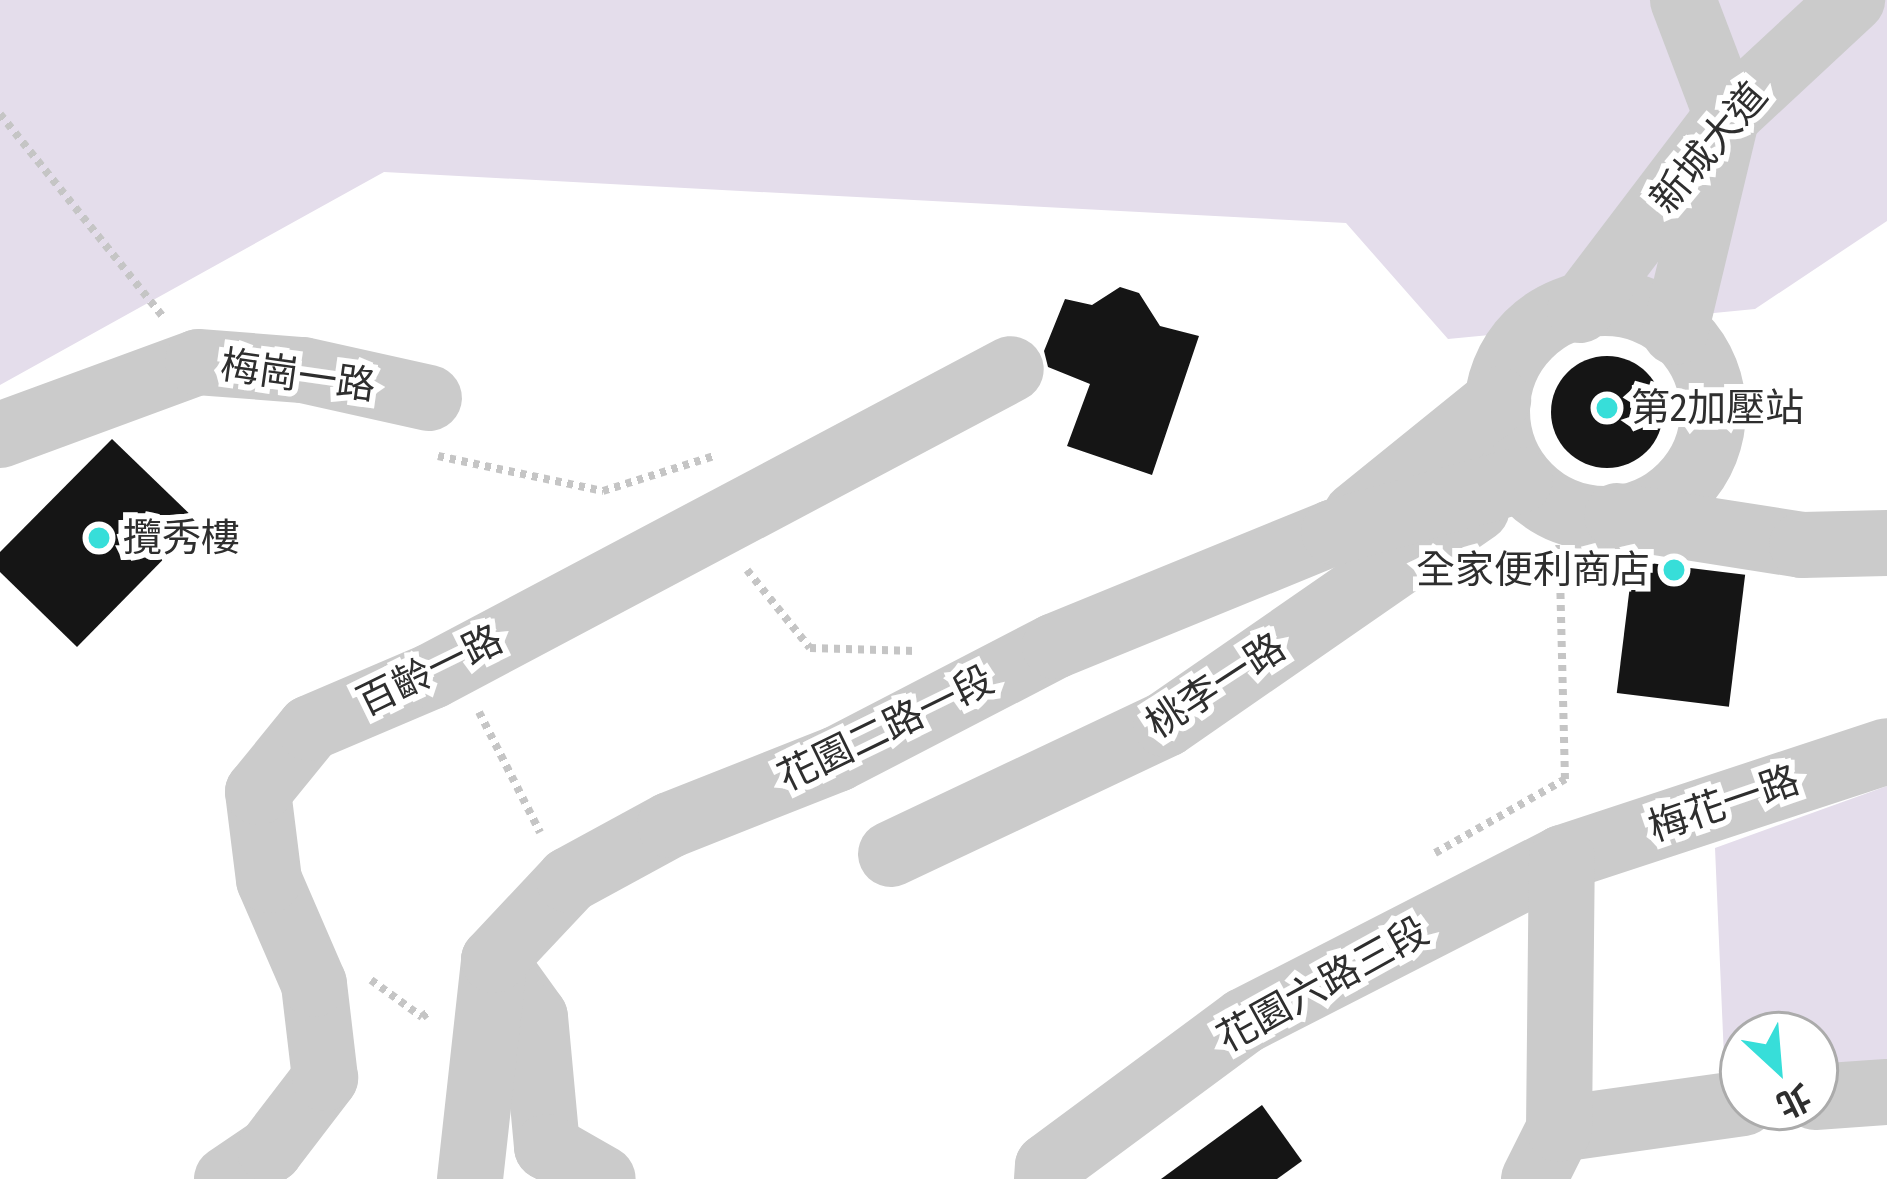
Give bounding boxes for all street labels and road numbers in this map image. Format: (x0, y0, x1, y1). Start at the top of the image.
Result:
street label: 新城大道 (1641, 73, 1777, 223)
street label: 梅崗一路 (218, 342, 378, 410)
street label: 百齡一路 (350, 616, 510, 726)
street label: 桃李一路 (1138, 624, 1294, 748)
street label: 花園二路一段 (771, 657, 1001, 801)
street label: 梅花一路 (1643, 756, 1805, 852)
street label: 花園六路三段 (1209, 908, 1437, 1062)

